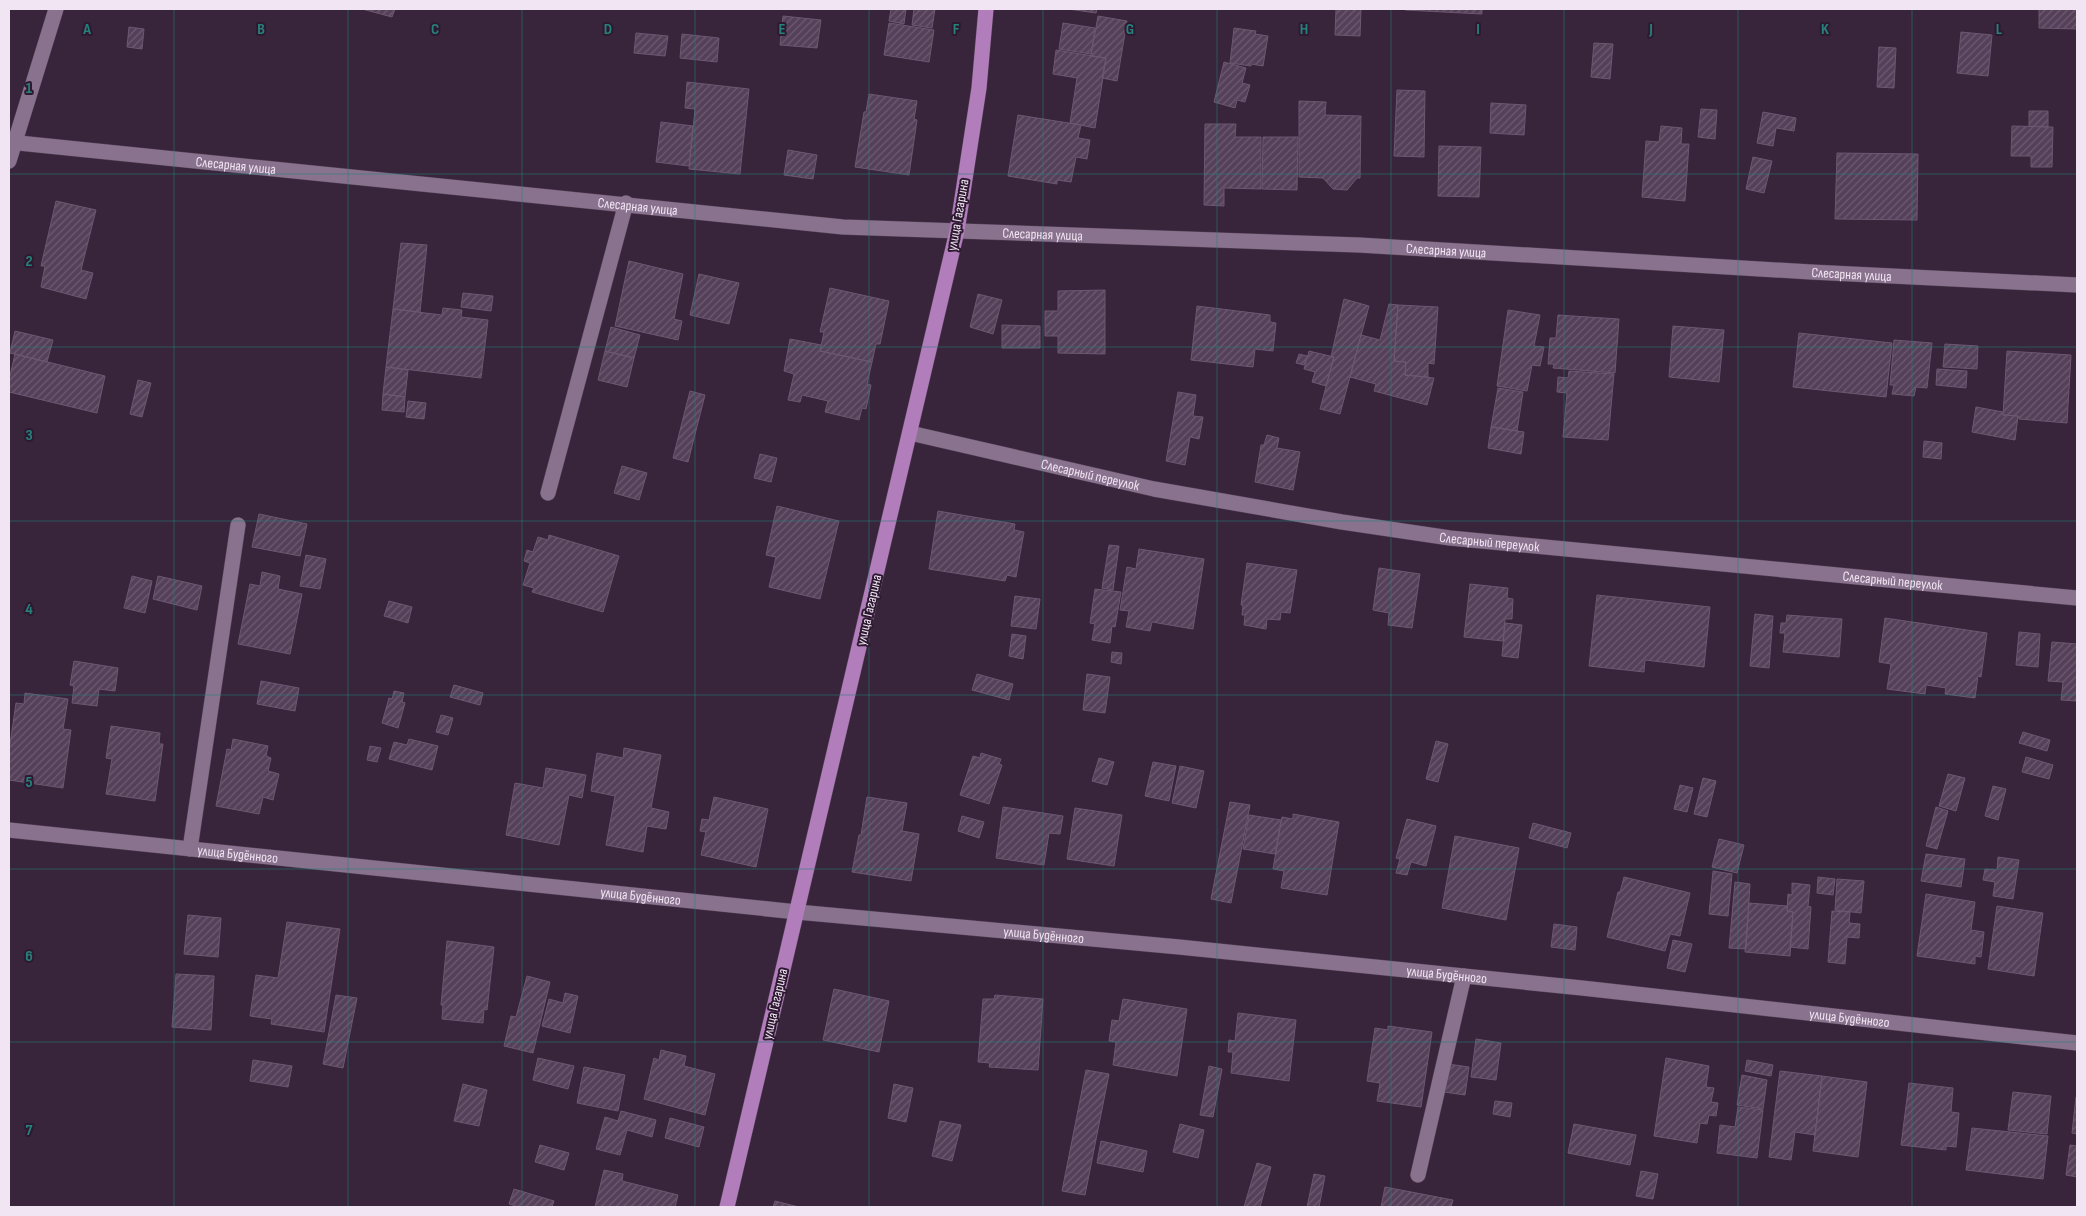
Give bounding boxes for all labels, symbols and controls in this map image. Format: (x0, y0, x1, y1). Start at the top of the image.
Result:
text: A (82, 20, 91, 39)
text: B (257, 20, 265, 39)
text: C (431, 20, 439, 39)
text: D (604, 20, 612, 39)
text: E (779, 20, 786, 39)
text: F (953, 20, 960, 39)
text: G (1126, 20, 1134, 39)
text: H (1300, 20, 1308, 39)
text: I (1476, 20, 1480, 39)
text: J (1648, 20, 1653, 39)
text: K (1821, 20, 1829, 39)
text: L (1996, 20, 2003, 39)
text: 1 (26, 79, 33, 98)
street label: Слесарная улица (195, 153, 277, 178)
street label: улица Гагарина (943, 178, 973, 252)
street label: Слесарная улица (597, 194, 679, 219)
street label: Слесарная улица (1002, 224, 1083, 244)
street label: Слесарная улица (1406, 239, 1487, 261)
text: 2 (25, 252, 33, 271)
street label: Слесарная улица (1811, 264, 1892, 284)
text: 3 (25, 426, 33, 445)
street label: Слесарный переулок (1039, 455, 1142, 494)
street label: Слесарный переулок (1438, 528, 1541, 555)
street label: Слесарный переулок (1842, 567, 1944, 594)
street label: улица Гагарина (853, 573, 885, 647)
text: 4 (25, 600, 33, 619)
text: 5 (25, 773, 33, 792)
street label: улица Будённого (197, 841, 279, 866)
street label: улица Будённого (600, 883, 682, 908)
street label: улица Будённого (1003, 922, 1085, 947)
text: 6 (25, 947, 33, 966)
street label: улица Будённого (1406, 962, 1488, 987)
street label: улица Гагарина (759, 967, 791, 1041)
street label: улица Будённого (1808, 1005, 1891, 1031)
text: 7 (26, 1121, 33, 1140)

